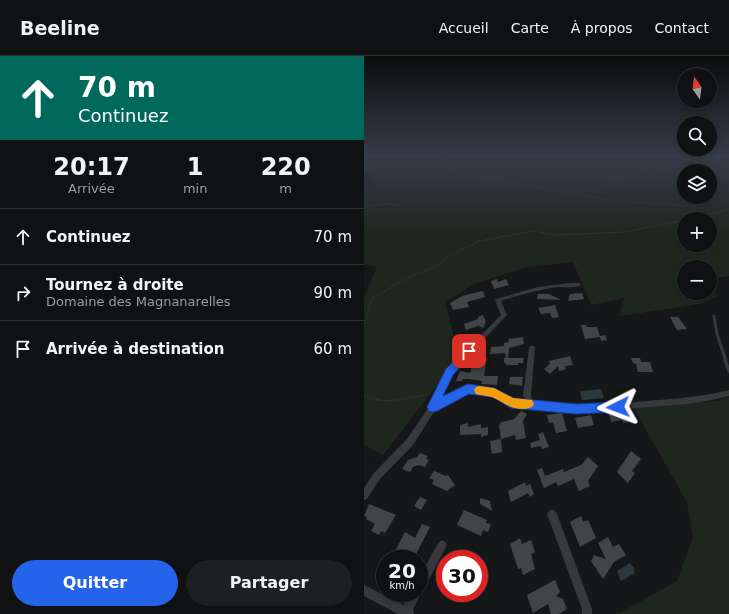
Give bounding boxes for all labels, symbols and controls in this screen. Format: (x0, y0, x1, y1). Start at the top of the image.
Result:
text: Beeline (20, 17, 100, 39)
text: Accueil (439, 20, 489, 36)
text: Carte (511, 20, 549, 36)
text: À propos (571, 20, 633, 36)
text: Contact (655, 20, 709, 36)
north arrow (677, 68, 717, 108)
map controls (677, 68, 717, 300)
text: 70 m (78, 71, 156, 104)
icon: ahead (12, 72, 64, 124)
text: Continuez (78, 105, 168, 126)
button: search (677, 116, 717, 156)
text: 20:17 (53, 153, 130, 181)
text: 1 (187, 153, 203, 181)
text: 220 (261, 153, 311, 181)
button: layers (677, 164, 717, 204)
text: Arrivée (68, 181, 115, 196)
text: min (183, 181, 207, 196)
text: m (279, 181, 292, 196)
button: + (677, 212, 717, 252)
icon: ahead (12, 226, 34, 248)
text: Continuez (46, 228, 131, 246)
text: 70 m (314, 228, 352, 246)
button: − (677, 260, 717, 300)
text: Tournez à droite (46, 276, 184, 294)
icon: right (12, 282, 34, 304)
text: 90 m (314, 284, 352, 302)
text: Domaine des Magnanarelles (46, 294, 231, 309)
pin (452, 334, 486, 368)
icon: arrive (12, 338, 34, 360)
text: Arrivée à destination (46, 340, 224, 358)
text: 60 m (314, 340, 352, 358)
icon: arrive (458, 340, 480, 362)
position arrow (597, 386, 639, 428)
speed limit sign: 30 (436, 550, 488, 602)
text: 20 (388, 559, 416, 583)
button: Quitter (12, 560, 178, 606)
button: Partager (186, 560, 352, 606)
text: km/h (389, 580, 415, 591)

